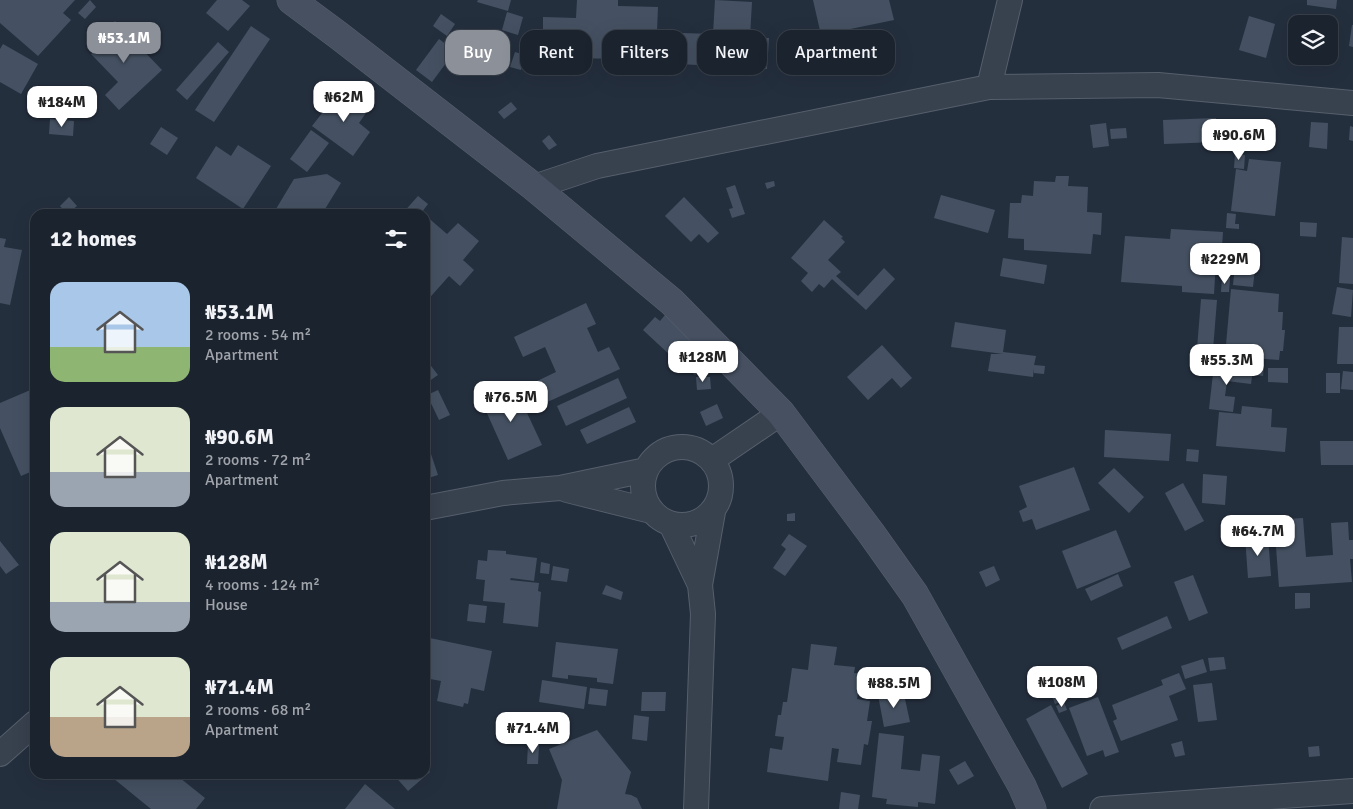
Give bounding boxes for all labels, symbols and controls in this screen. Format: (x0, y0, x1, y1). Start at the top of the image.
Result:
map controls (1288, 15, 1338, 65)
button: layers (1288, 15, 1338, 65)
pin: ₦53.1M (83, 22, 165, 64)
text: ₦53.1M (98, 28, 150, 48)
chip: Buy (445, 30, 510, 75)
chip: Rent (520, 30, 592, 75)
chip: Filters (602, 30, 687, 75)
chip: New (697, 30, 767, 75)
chip: Apartment (777, 30, 895, 75)
pin: ₦62M (314, 80, 374, 123)
pin: ₦184M (27, 86, 97, 128)
text: ₦62M (324, 87, 364, 107)
text: ₦184M (38, 92, 86, 112)
pin: ₦90.6M (1198, 119, 1280, 161)
text: ₦90.6M (1213, 125, 1265, 145)
icon: filters (382, 225, 410, 253)
text: 12 homes (50, 226, 136, 252)
pin: ₦229M (1190, 242, 1260, 285)
text: ₦229M (1201, 249, 1249, 269)
text: ₦53.1M (205, 299, 274, 325)
icon: home (90, 302, 150, 362)
text: 2 rooms · 54 m² (205, 325, 311, 345)
pin: ₦128M (668, 340, 738, 383)
pin: ₦55.3M (1186, 344, 1268, 386)
text: Apartment (205, 345, 278, 365)
text: ₦128M (679, 347, 727, 367)
text: ₦55.3M (1201, 350, 1253, 370)
pin: ₦76.5M (470, 380, 552, 423)
text: ₦76.5M (485, 387, 537, 407)
text: ₦90.6M (205, 424, 274, 450)
icon: home (90, 427, 150, 487)
text: 2 rooms · 72 m² (205, 450, 311, 470)
text: Apartment (205, 470, 278, 490)
pin: ₦64.7M (1217, 514, 1299, 557)
text: ₦64.7M (1232, 521, 1284, 541)
text: ₦128M (205, 549, 268, 575)
icon: home (90, 552, 150, 612)
text: 4 rooms · 124 m² (205, 575, 320, 595)
text: House (205, 595, 248, 615)
pin: ₦88.5M (853, 666, 935, 709)
pin: ₦108M (1027, 666, 1097, 708)
text: ₦108M (1038, 672, 1086, 692)
text: ₦88.5M (868, 673, 920, 693)
text: ₦71.4M (205, 674, 274, 700)
icon: home (90, 677, 150, 737)
text: 2 rooms · 68 m² (205, 700, 311, 720)
pin: ₦71.4M (492, 712, 574, 754)
text: ₦71.4M (507, 718, 559, 738)
text: Apartment (205, 720, 278, 740)

